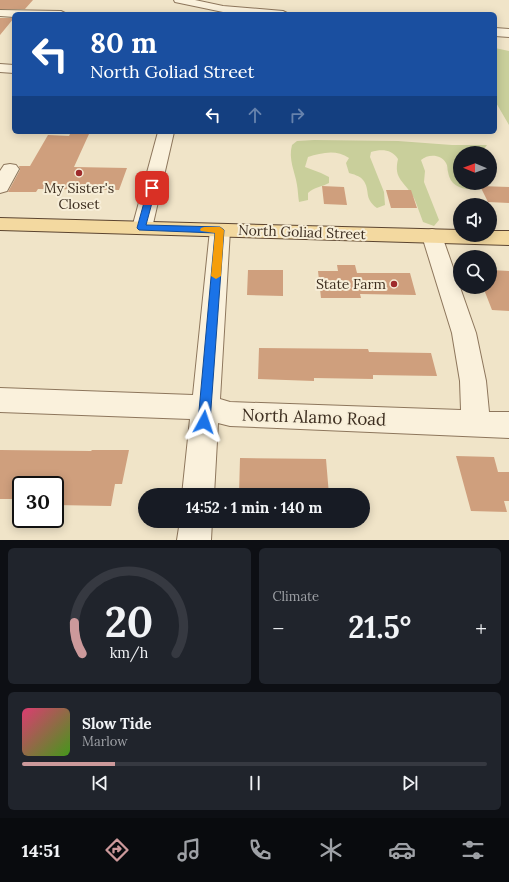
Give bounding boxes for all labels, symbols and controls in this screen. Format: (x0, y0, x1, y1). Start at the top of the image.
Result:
text: 80 m (90, 25, 157, 61)
icon: left (24, 28, 76, 80)
text: North Goliad Street (90, 60, 254, 83)
icon: left (202, 104, 224, 126)
icon: ahead (244, 104, 266, 126)
icon: right (286, 104, 308, 126)
north arrow (453, 146, 497, 190)
map controls (453, 146, 497, 294)
marker: My Sister's Closet (74, 168, 84, 178)
pin (135, 171, 169, 205)
icon: arrive (141, 177, 163, 199)
place label: My Sister's Closet (44, 179, 114, 213)
button: sound (453, 198, 497, 242)
street label: North Goliad Street (238, 221, 367, 243)
button: search (453, 250, 497, 294)
place label: State Farm (316, 275, 386, 293)
marker: State Farm (389, 279, 399, 289)
position arrow (183, 401, 225, 443)
street label: North Alamo Road (241, 403, 387, 431)
speed limit sign: 30 (12, 476, 64, 528)
text: 14:52 · 1 min · 140 m (186, 498, 322, 517)
text: Climate (273, 588, 319, 605)
text: 20 (105, 595, 154, 648)
text: 21.5° (348, 608, 411, 646)
text: − (273, 614, 284, 642)
text: + (475, 614, 487, 642)
text: km/h (110, 644, 149, 663)
text: Slow Tide (82, 714, 152, 733)
text: Marlow (82, 733, 128, 750)
icon: previous (89, 772, 111, 794)
icon: pause (244, 772, 266, 794)
icon: next (399, 772, 421, 794)
icon: directions (103, 836, 131, 864)
icon: music (175, 836, 203, 864)
icon: phone (246, 836, 274, 864)
icon: climate (317, 836, 345, 864)
icon: car (388, 836, 416, 864)
icon: filters (459, 836, 487, 864)
text: 14:51 (22, 839, 60, 862)

